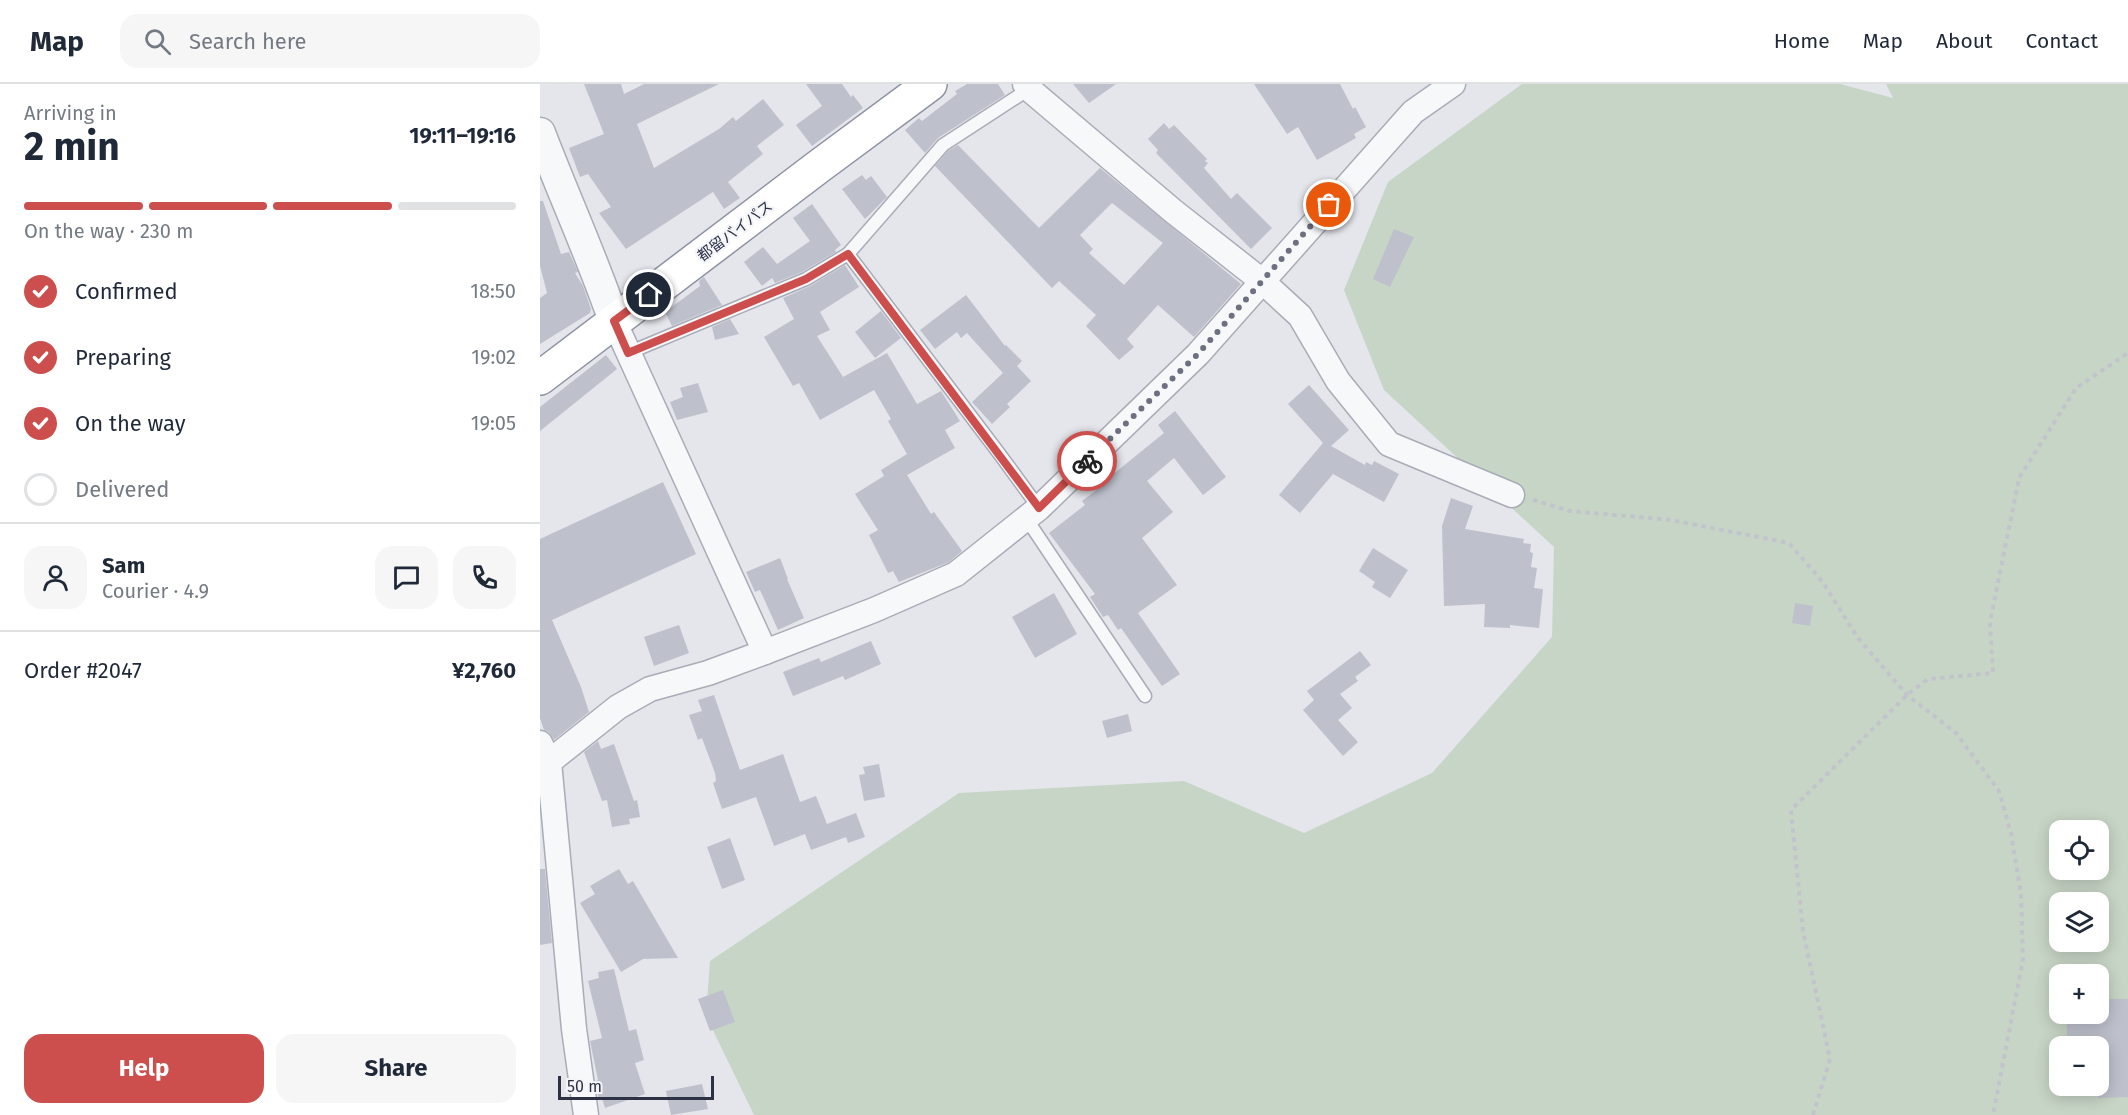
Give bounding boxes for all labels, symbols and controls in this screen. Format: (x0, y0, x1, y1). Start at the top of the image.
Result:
search box (120, 14, 540, 68)
text: Map (30, 25, 84, 58)
icon: search (141, 25, 174, 58)
text: Search here (189, 28, 307, 55)
text: Home (1774, 28, 1830, 54)
text: Map (1863, 28, 1903, 54)
text: About (1936, 28, 1993, 54)
text: Contact (2026, 28, 2098, 54)
text: Arriving in (24, 101, 117, 125)
text: 19:11–19:16 (409, 122, 516, 149)
text: 2 min (24, 124, 120, 170)
pin (1303, 179, 1354, 230)
icon: bag (1312, 188, 1345, 221)
street label: 都留バイパス (694, 197, 776, 265)
text: On the way · 230 m (24, 219, 193, 243)
pin (623, 269, 674, 320)
icon: check (24, 275, 57, 308)
text: Confirmed (75, 278, 178, 305)
icon: home (632, 278, 665, 311)
text: 18:50 (470, 279, 516, 303)
icon: check (24, 341, 57, 374)
text: Preparing (75, 344, 171, 371)
text: 19:02 (471, 345, 516, 369)
icon: check (24, 407, 57, 440)
text: On the way (75, 410, 186, 437)
text: 19:05 (471, 411, 516, 435)
courier (1057, 431, 1117, 491)
icon: bike (1071, 445, 1104, 478)
text: Delivered (75, 476, 170, 503)
button: person (24, 546, 87, 609)
button: chat (375, 546, 438, 609)
button: phone (453, 546, 516, 609)
text: Sam (102, 552, 145, 579)
text: Courier · 4.9 (102, 579, 209, 603)
text: Order #2047 (24, 657, 142, 684)
text: ¥2,760 (452, 657, 516, 684)
map controls (2049, 820, 2109, 1096)
button: locate (2049, 820, 2109, 880)
button: layers (2049, 892, 2109, 952)
button: + (2049, 964, 2109, 1024)
button: Help (24, 1034, 264, 1103)
button: Share (276, 1034, 516, 1103)
button: − (2049, 1036, 2109, 1096)
scale bar (558, 1073, 714, 1100)
text: 50 m (567, 1077, 602, 1096)

